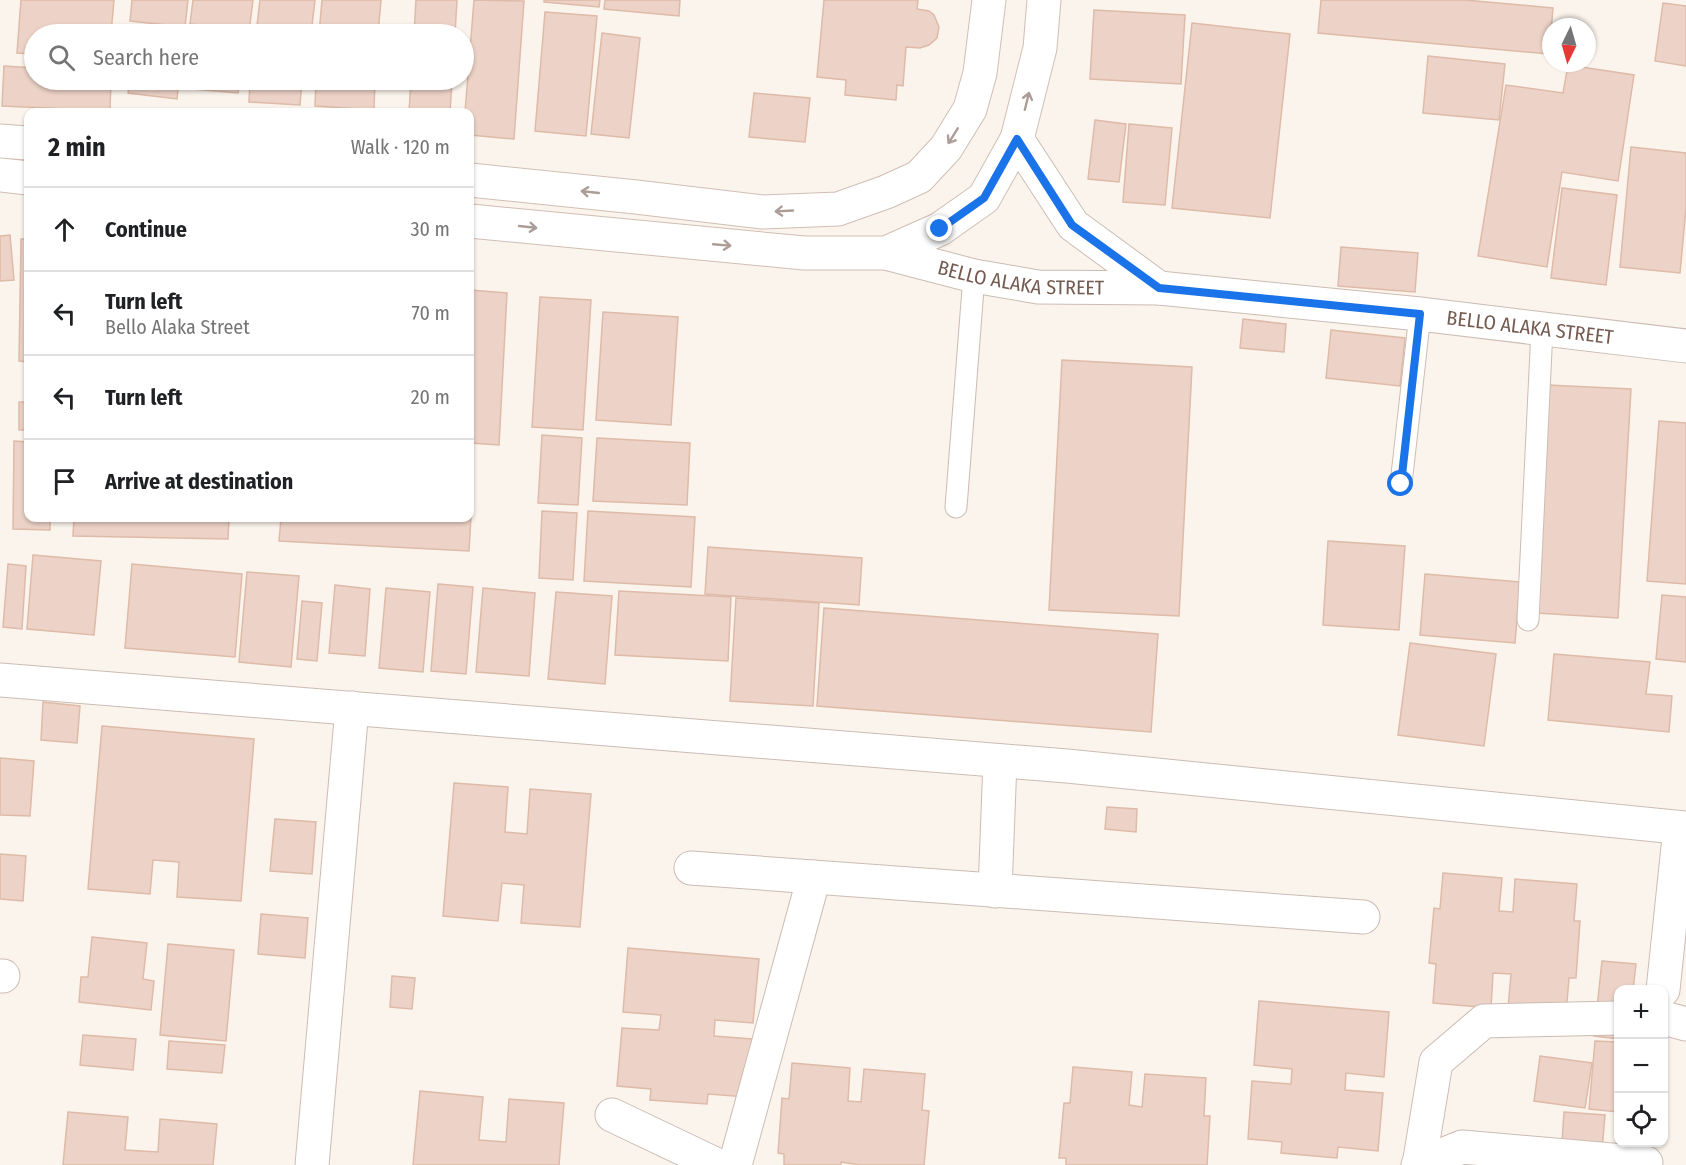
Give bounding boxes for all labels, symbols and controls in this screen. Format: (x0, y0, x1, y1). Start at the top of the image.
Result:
north arrow (1542, 18, 1596, 72)
search box (24, 24, 474, 90)
icon: search (45, 41, 78, 74)
text: Search here (93, 44, 199, 71)
one-way arrow (1021, 92, 1033, 111)
one-way arrow (946, 127, 958, 144)
text: 2 min (48, 132, 106, 163)
text: Walk · 120 m (351, 135, 450, 159)
one-way arrow (580, 186, 600, 197)
one-way arrow (774, 206, 794, 217)
icon: ahead (48, 213, 81, 246)
route end (926, 215, 952, 241)
text: Continue (105, 216, 187, 243)
text: 30 m (410, 217, 450, 241)
one-way arrow (517, 221, 537, 232)
one-way arrow (711, 240, 731, 251)
street label: BELLO ALAKA STREET (935, 255, 1105, 300)
text: Turn left (105, 288, 183, 315)
icon: left (48, 297, 81, 330)
text: 70 m (412, 301, 450, 325)
street label: BELLO ALAKA STREET (1445, 305, 1616, 349)
text: Bello Alaka Street (105, 315, 250, 339)
icon: left (48, 381, 81, 414)
text: Turn left (105, 384, 183, 411)
text: 20 m (411, 385, 450, 409)
icon: arrive (48, 465, 81, 498)
text: Arrive at destination (105, 468, 293, 495)
route start (1387, 470, 1413, 496)
map controls (1614, 985, 1668, 1147)
button: + (1614, 985, 1668, 1039)
button: − (1614, 1039, 1668, 1093)
button: locate (1614, 1093, 1668, 1147)

